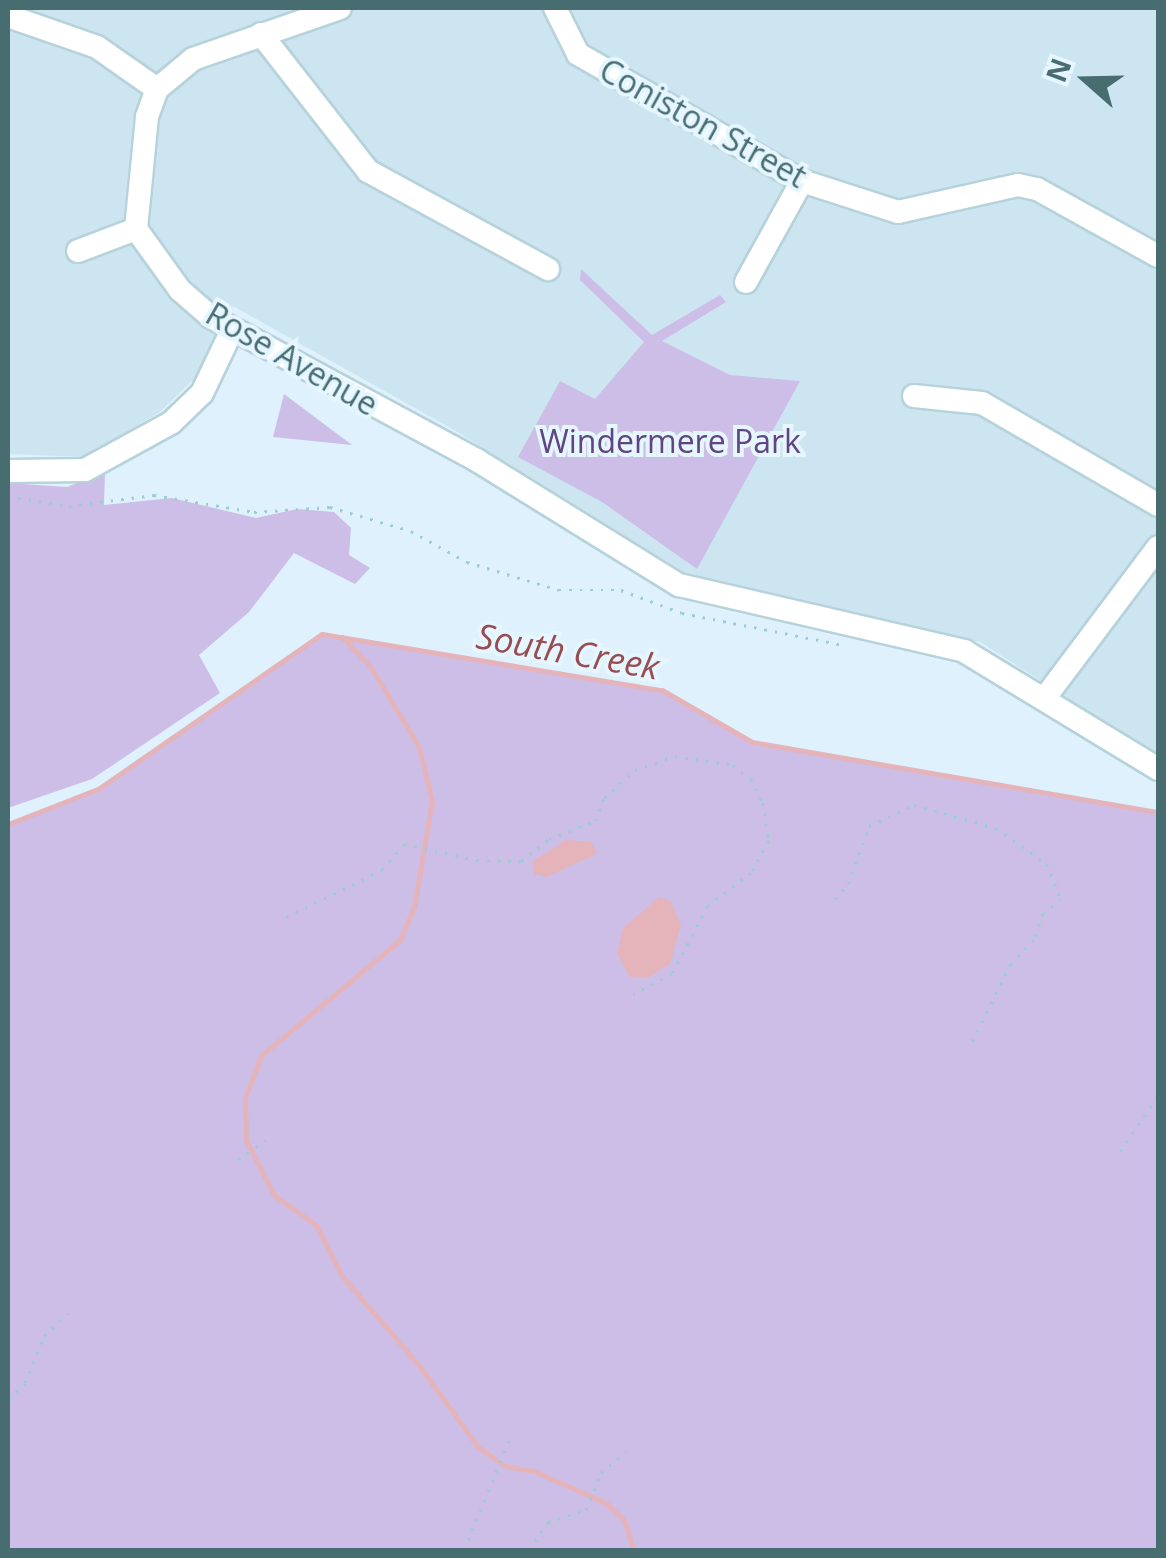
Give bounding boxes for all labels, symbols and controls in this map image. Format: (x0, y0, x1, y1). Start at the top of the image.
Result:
north arrow (1036, 30, 1136, 130)
street label: Coniston Street (593, 50, 813, 196)
text: N (1036, 53, 1080, 87)
street label: Rose Avenue (199, 294, 385, 424)
park label: Windermere Park (539, 422, 801, 460)
water label: South Creek (473, 614, 663, 688)

